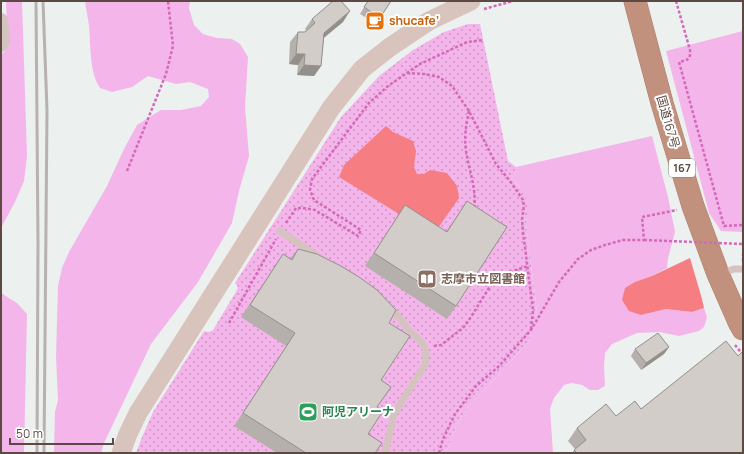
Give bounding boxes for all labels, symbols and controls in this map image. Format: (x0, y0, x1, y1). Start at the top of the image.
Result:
cafe icon: shucafe’ (364, 10, 386, 32)
place label: shucafe’ (389, 12, 439, 29)
street label: 国道167号 (653, 93, 684, 150)
road number: 167 (669, 159, 695, 177)
library icon: 志摩市立図書館 (416, 268, 438, 290)
place label: 志摩市立図書館 (441, 270, 525, 287)
sports icon: 阿児アリーナ (297, 401, 319, 423)
place label: 阿児アリーナ (322, 403, 394, 420)
scale bar (10, 420, 113, 446)
text: 50 m (16, 425, 43, 442)

